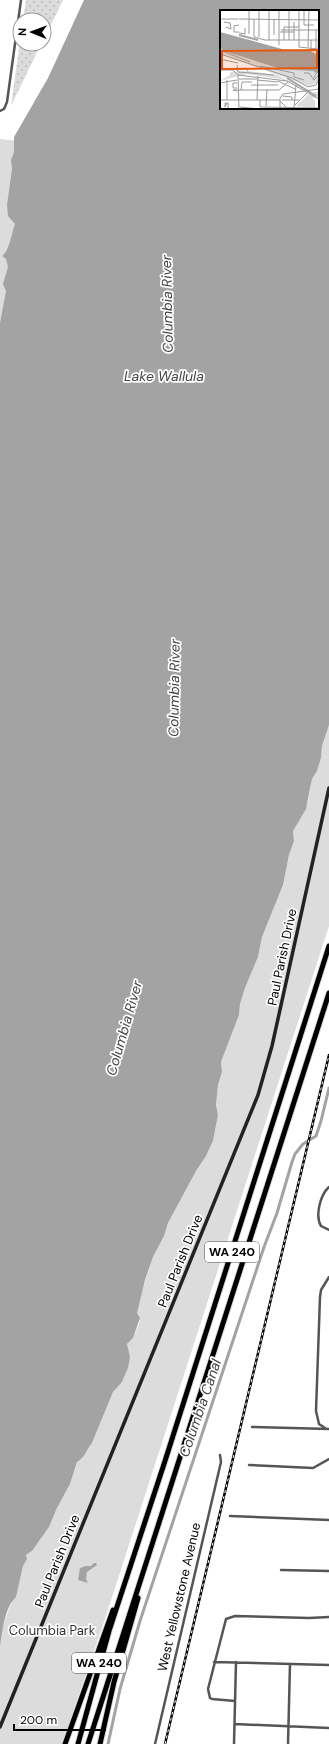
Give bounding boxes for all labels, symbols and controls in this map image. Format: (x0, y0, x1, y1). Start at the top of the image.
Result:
inset map (220, 10, 319, 109)
north arrow (12, 12, 52, 52)
text: N (15, 28, 29, 36)
water label: Columbia River (157, 254, 177, 353)
water label: Lake Wallula (124, 367, 204, 385)
water label: Columbia River (164, 638, 184, 737)
street label: Paul Parish Drive (263, 907, 301, 1007)
water label: Columbia River (102, 978, 146, 1078)
street label: Paul Parish Drive (154, 1212, 206, 1310)
road number: WA 240 (205, 1242, 259, 1262)
water label: Columbia Canal (175, 1356, 225, 1459)
street label: Paul Parish Drive (31, 1512, 83, 1610)
street label: West Yellowstone Avenue (154, 1521, 204, 1673)
park label: Columbia Park (9, 1622, 96, 1639)
road number: WA 240 (72, 1653, 126, 1673)
scale bar (14, 1706, 105, 1732)
text: 200 m (20, 1712, 57, 1728)

